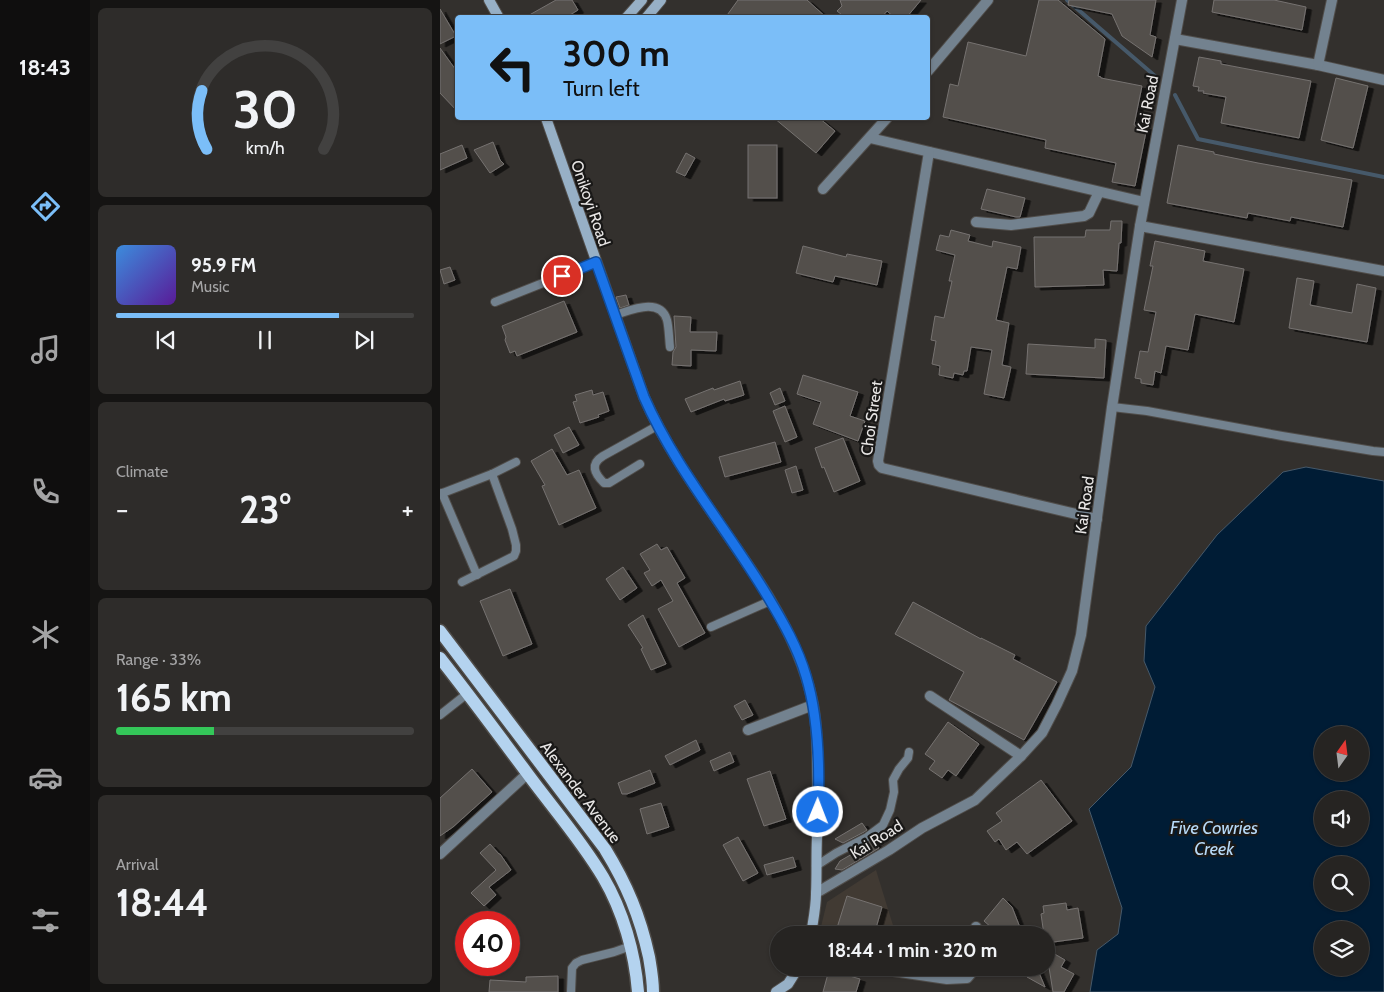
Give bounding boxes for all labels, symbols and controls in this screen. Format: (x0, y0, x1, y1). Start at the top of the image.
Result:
text: 300 m (563, 32, 670, 75)
icon: left (480, 35, 545, 100)
text: 18:43 (19, 54, 71, 81)
street label: Kai Road (1133, 74, 1162, 135)
text: Turn left (563, 75, 640, 102)
text: 30 (233, 78, 297, 141)
text: km/h (245, 137, 285, 158)
street label: Onikoyi Road (567, 158, 614, 249)
icon: directions (28, 189, 63, 224)
text: 95.9 FM (191, 254, 256, 277)
pin (541, 255, 583, 297)
icon: arrive (548, 262, 576, 290)
text: Music (191, 277, 229, 296)
icon: previous (152, 326, 180, 354)
icon: pause (251, 326, 279, 354)
icon: next (350, 326, 378, 354)
icon: music (28, 332, 63, 367)
street label: Choi Street (857, 379, 886, 457)
text: Climate (116, 462, 168, 481)
icon: phone (28, 474, 63, 509)
street label: Kai Road (1071, 475, 1098, 535)
text: 23° (239, 486, 291, 533)
text: − (116, 492, 128, 526)
text: + (402, 492, 414, 526)
icon: climate (28, 617, 63, 652)
text: Range · 33% (116, 650, 201, 669)
text: 165 km (116, 674, 232, 721)
north arrow (1314, 726, 1369, 781)
map controls (1314, 726, 1369, 976)
street label: Alexander Avenue (536, 738, 625, 847)
icon: car (28, 760, 63, 795)
position arrow (791, 785, 843, 837)
button: sound (1314, 791, 1369, 846)
street label: Kai Road (846, 816, 906, 863)
water label: Five Cowries Creek (1170, 817, 1258, 860)
text: Arrival (116, 855, 159, 874)
button: search (1314, 856, 1369, 911)
text: 18:44 (116, 879, 209, 926)
icon: filters (28, 903, 63, 938)
speed limit sign: 40 (455, 911, 520, 976)
button: layers (1314, 921, 1369, 976)
text: 18:44 · 1 min · 320 m (828, 939, 997, 962)

